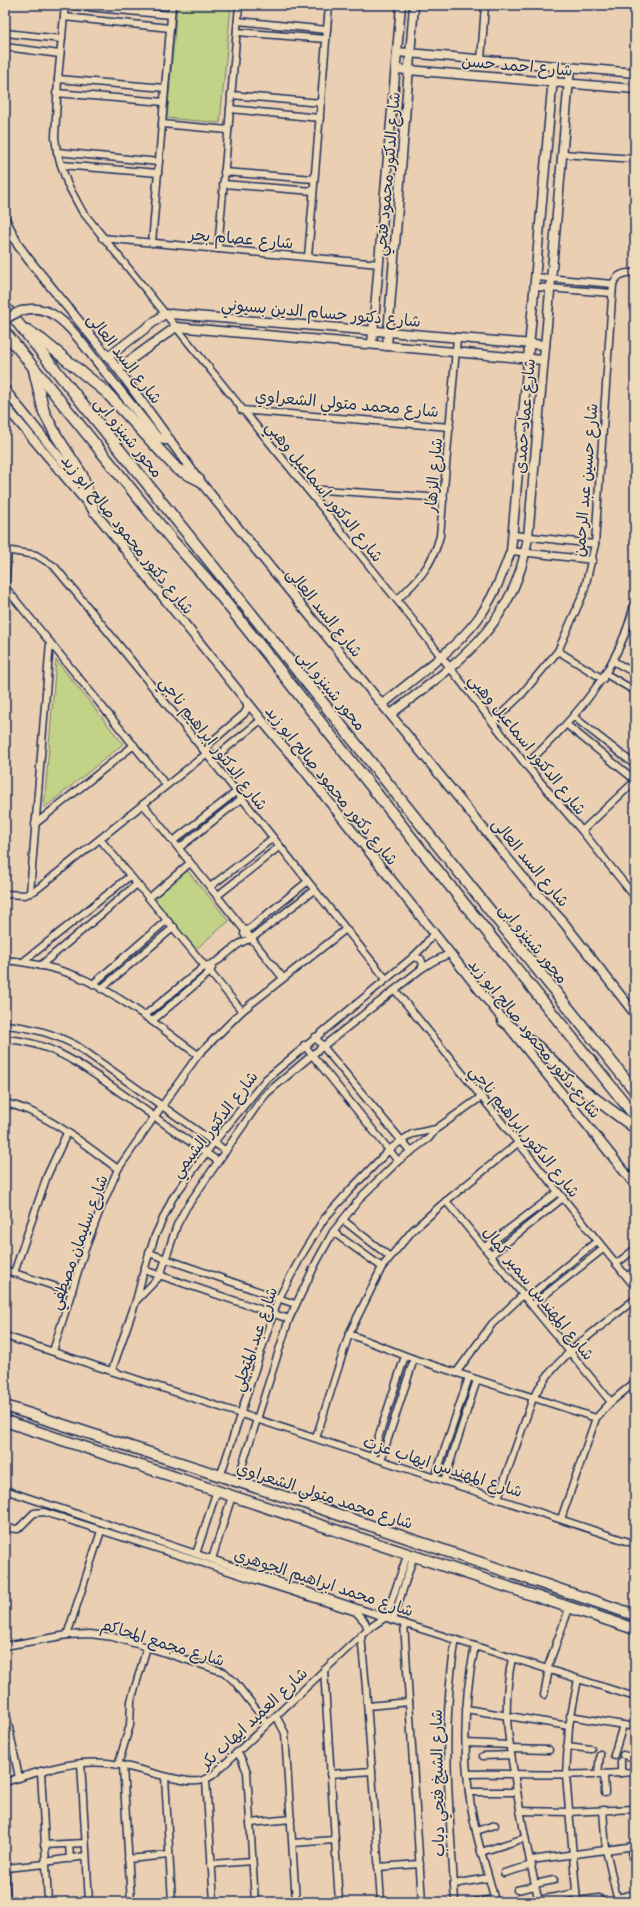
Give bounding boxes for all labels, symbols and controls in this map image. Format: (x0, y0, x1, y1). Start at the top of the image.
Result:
street label: شارع احمد حسن (460, 51, 573, 82)
street label: شارع الدكتور محمود فتحي (371, 91, 409, 257)
street label: شارع عصام بحر (186, 224, 294, 256)
street label: شارع دكتور حسام الدين بسيوني (220, 294, 422, 336)
street label: شارع السد العالى (82, 309, 166, 409)
street label: شارع عماد حمدى (510, 358, 541, 475)
street label: شارع محمد متولي الشعراوي (254, 386, 440, 426)
street label: محور شينزو ابى (89, 393, 167, 483)
street label: شارع حسين عبد الرحمن (569, 402, 604, 558)
street label: شارع الدكتور اسماعيل وهبي (258, 417, 387, 569)
street label: شارع الزهار (421, 437, 448, 515)
street label: شارع دكتور محمود صالح ابو زيد (56, 451, 198, 619)
street label: شارع السد العالى (281, 564, 367, 662)
street label: محور شينزو ابى (292, 646, 370, 736)
street label: شارع الدكتور اسماعيل وهبي (461, 670, 590, 822)
street label: شارع الدكتور ابراهيم ناجي (152, 673, 272, 817)
street label: شارع دكتور محمود صالح ابو زيد (260, 702, 402, 870)
street label: شارع السد العالى (487, 814, 573, 912)
street label: محور شينزو ابى (494, 899, 572, 989)
street label: شارع دكتور محمود صالح ابو زيد (463, 955, 605, 1123)
street label: شارع الدكتور ابراهيم ناجي (462, 1062, 584, 1204)
street label: شارع الدكتور الشيمي (167, 1067, 266, 1184)
street label: شارع سليمان مصطفي (45, 1172, 116, 1314)
street label: شارع المهندس سمير كمال (477, 1223, 598, 1365)
street label: شارع عبد المتجلي (228, 1284, 286, 1395)
street label: شارع المهندس ايهاب عزت (360, 1432, 525, 1503)
street label: شارع محمد متولي الشعراوي (233, 1458, 415, 1538)
street label: شارع محمد ابراهيم الجوهري (231, 1545, 416, 1623)
street label: شارع مجمع المحاكم (98, 1615, 227, 1673)
street label: شارع العميد ايهاب بكر (194, 1663, 313, 1776)
street label: شارع الشيخ فتحي دياب (427, 1709, 453, 1857)

